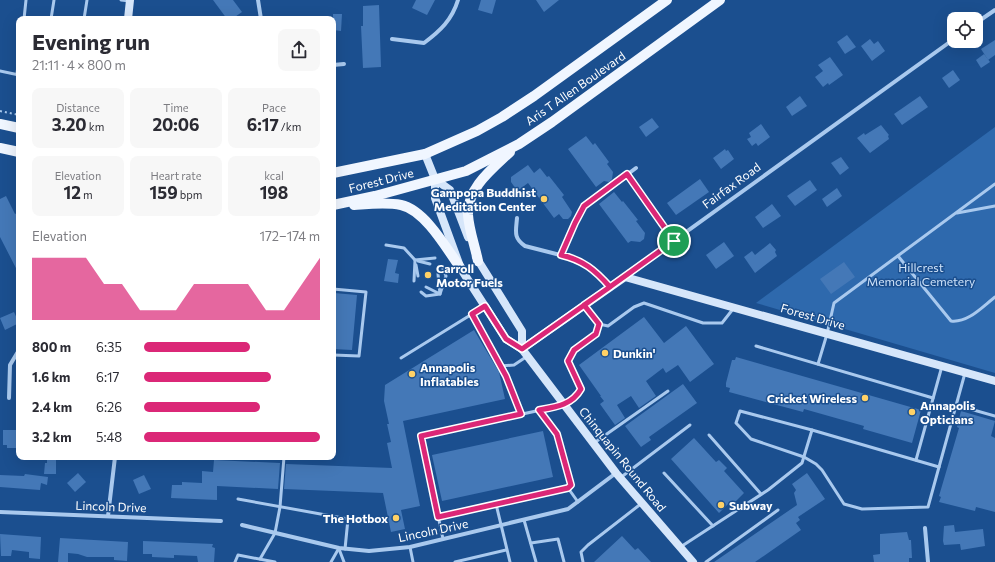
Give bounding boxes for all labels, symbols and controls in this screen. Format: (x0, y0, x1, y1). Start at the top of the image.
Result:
map controls (947, 12, 983, 48)
button: locate (947, 12, 983, 48)
text: Evening run (32, 28, 150, 55)
button: share (278, 29, 320, 71)
street label: Aris T Allen Boulevard (522, 48, 628, 128)
text: 21:11 · 4 × 800 m (32, 57, 126, 73)
text: Distance (56, 101, 100, 114)
text: Time (163, 101, 189, 114)
text: Pace (262, 101, 286, 114)
text: 3.20 (52, 114, 87, 135)
text: 20:06 (152, 114, 200, 135)
text: 6:17 (247, 114, 279, 135)
text: km (87, 120, 104, 133)
text: /km (279, 120, 301, 133)
street label: Fairfax Road (699, 159, 763, 211)
street label: Forest Drive (347, 165, 415, 195)
text: Elevation (55, 169, 101, 182)
text: Heart rate (150, 169, 202, 182)
text: kcal (264, 169, 284, 182)
text: 12 (63, 182, 81, 203)
text: 159 (150, 182, 178, 203)
text: 198 (260, 182, 288, 203)
place label: Gampopa Buddhist Meditation Center (431, 185, 536, 213)
text: m (81, 188, 93, 201)
text: bpm (178, 188, 202, 201)
marker: Gampopa Buddhist Meditation Center (539, 194, 549, 204)
pin (657, 224, 691, 258)
text: Elevation (32, 228, 87, 244)
text: 172–174 m (259, 228, 320, 244)
icon: arrive (663, 230, 685, 252)
park label: Hillcrest Memorial Cemetery (867, 260, 975, 288)
place label: Carroll Motor Fuels (436, 261, 503, 289)
marker: Carroll Motor Fuels (423, 270, 433, 280)
street label: Forest Drive (779, 300, 847, 332)
text: 800 m (32, 339, 71, 355)
text: 6:35 (96, 339, 122, 355)
place label: Dunkin' (613, 346, 656, 360)
marker: Dunkin' (600, 348, 610, 358)
place label: Annapolis Inflatables (420, 360, 479, 388)
text: 1.6 km (32, 369, 70, 385)
text: 6:17 (96, 369, 119, 385)
marker: Annapolis Inflatables (407, 369, 417, 379)
place label: Cricket Wireless (767, 391, 857, 405)
marker: Cricket Wireless (860, 393, 870, 403)
place label: Annapolis Opticians (920, 398, 976, 426)
text: 2.4 km (32, 399, 72, 415)
text: 6:26 (96, 399, 122, 415)
street label: Chinquapin Round Road (577, 404, 669, 514)
marker: Annapolis Opticians (907, 407, 917, 417)
text: 3.2 km (32, 429, 72, 445)
text: 5:48 (96, 429, 122, 445)
street label: Lincoln Drive (75, 498, 147, 514)
place label: Subway (729, 498, 773, 512)
marker: Subway (716, 500, 726, 510)
place label: The Hotbox (323, 511, 388, 525)
marker: The Hotbox (391, 513, 401, 523)
street label: Lincoln Drive (397, 516, 469, 544)

